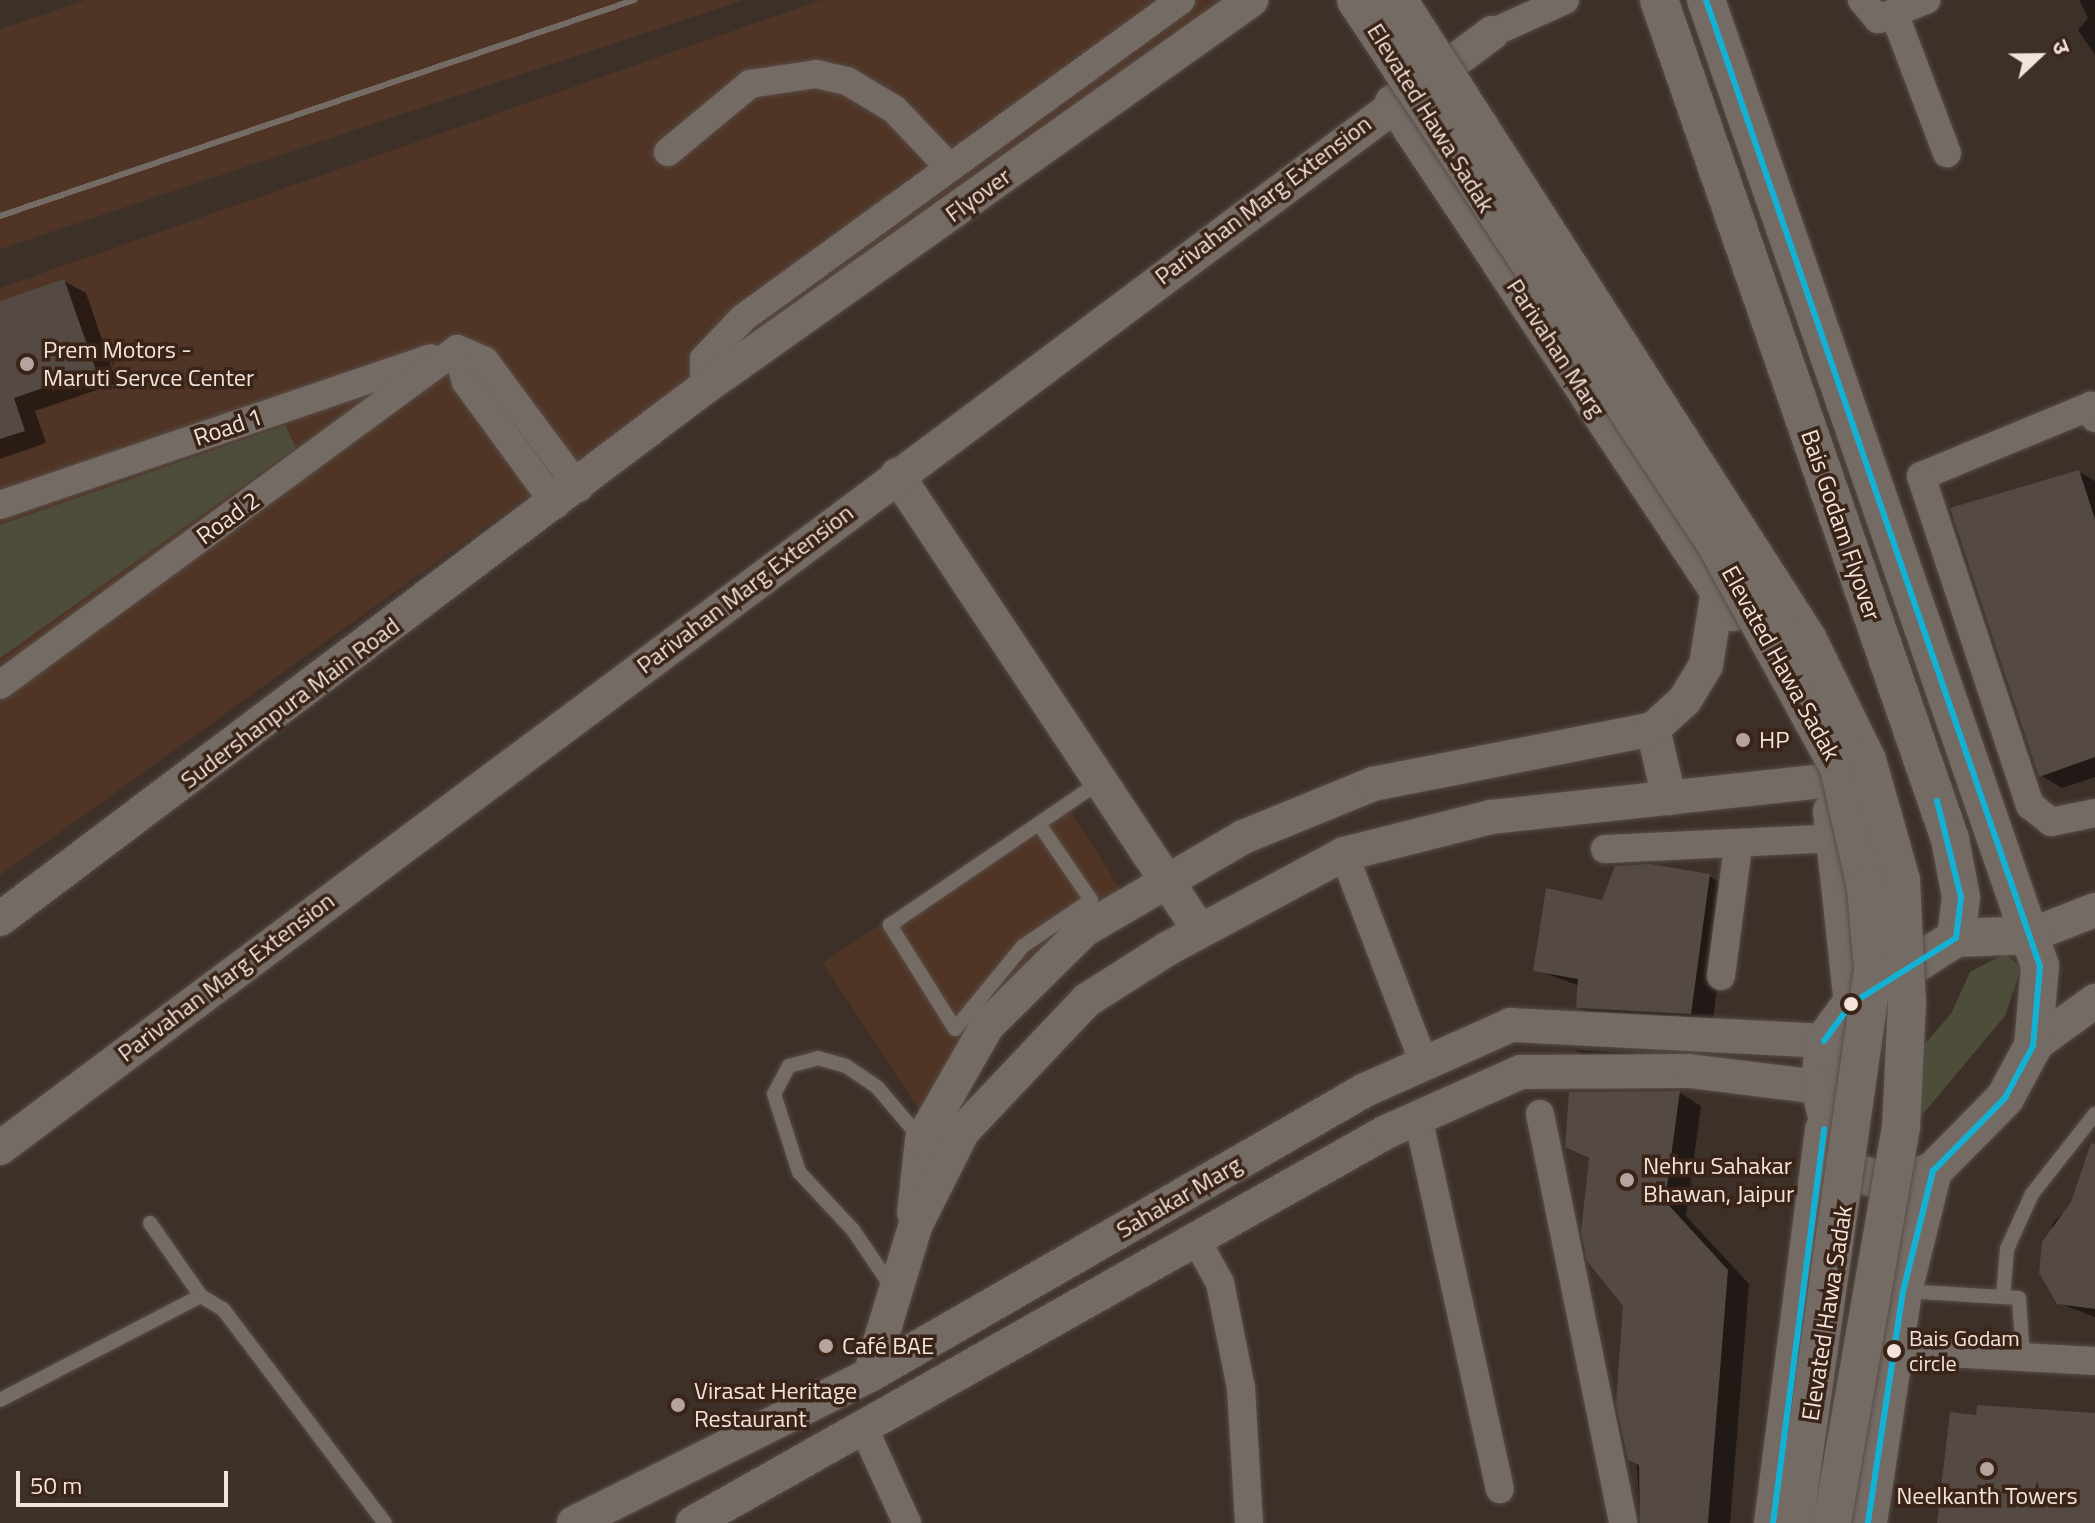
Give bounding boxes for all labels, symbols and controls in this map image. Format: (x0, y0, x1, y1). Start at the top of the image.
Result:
north arrow (1999, 16, 2079, 96)
street label: Elevated Hawa Sadak (1361, 18, 1501, 218)
text: उ (2043, 35, 2079, 59)
street label: Parivahan Marg Extension (1149, 109, 1377, 291)
street label: Flyover (940, 162, 1016, 228)
street label: Parivahan Marg (1501, 274, 1611, 422)
place label: Prem Motors - Maruti Servce Center (43, 336, 254, 392)
marker: Prem Motors - Maruti Servce Center (18, 355, 36, 373)
street label: Road 1 (190, 402, 266, 452)
street label: Bais Godam Flyover (1795, 426, 1887, 624)
street label: Road 2 (191, 486, 265, 550)
street label: Parivahan Marg Extension (631, 498, 859, 680)
street label: Elevated Hawa Sadak (1716, 561, 1846, 765)
street label: Sudershanpura Main Road (175, 611, 405, 795)
place label: HP (1759, 726, 1789, 754)
marker: HP (1734, 731, 1752, 749)
street label: Parivahan Marg Extension (112, 886, 340, 1068)
unlabelled marker (1843, 996, 1859, 1012)
street label: Sahakar Marg (1111, 1150, 1247, 1244)
place label: Nehru Sahakar Bhawan, Jaipur (1643, 1152, 1794, 1208)
marker: Nehru Sahakar Bhawan, Jaipur (1618, 1171, 1636, 1189)
street label: Elevated Hawa Sadak (1796, 1203, 1858, 1423)
place label: Bais Godam circle (1909, 1325, 2020, 1376)
place label: Café BAE (842, 1332, 934, 1360)
marker: Café BAE (817, 1337, 835, 1355)
marker: Bais Godam circle (1886, 1343, 1902, 1359)
place label: Virasat Heritage Restaurant (694, 1377, 857, 1433)
marker: Virasat Heritage Restaurant (669, 1396, 687, 1414)
scale bar (20, 1455, 232, 1505)
marker: Neelkanth Towers (1978, 1460, 1996, 1478)
text: 50 m (30, 1467, 82, 1503)
place label: Neelkanth Towers (1896, 1482, 2078, 1510)

